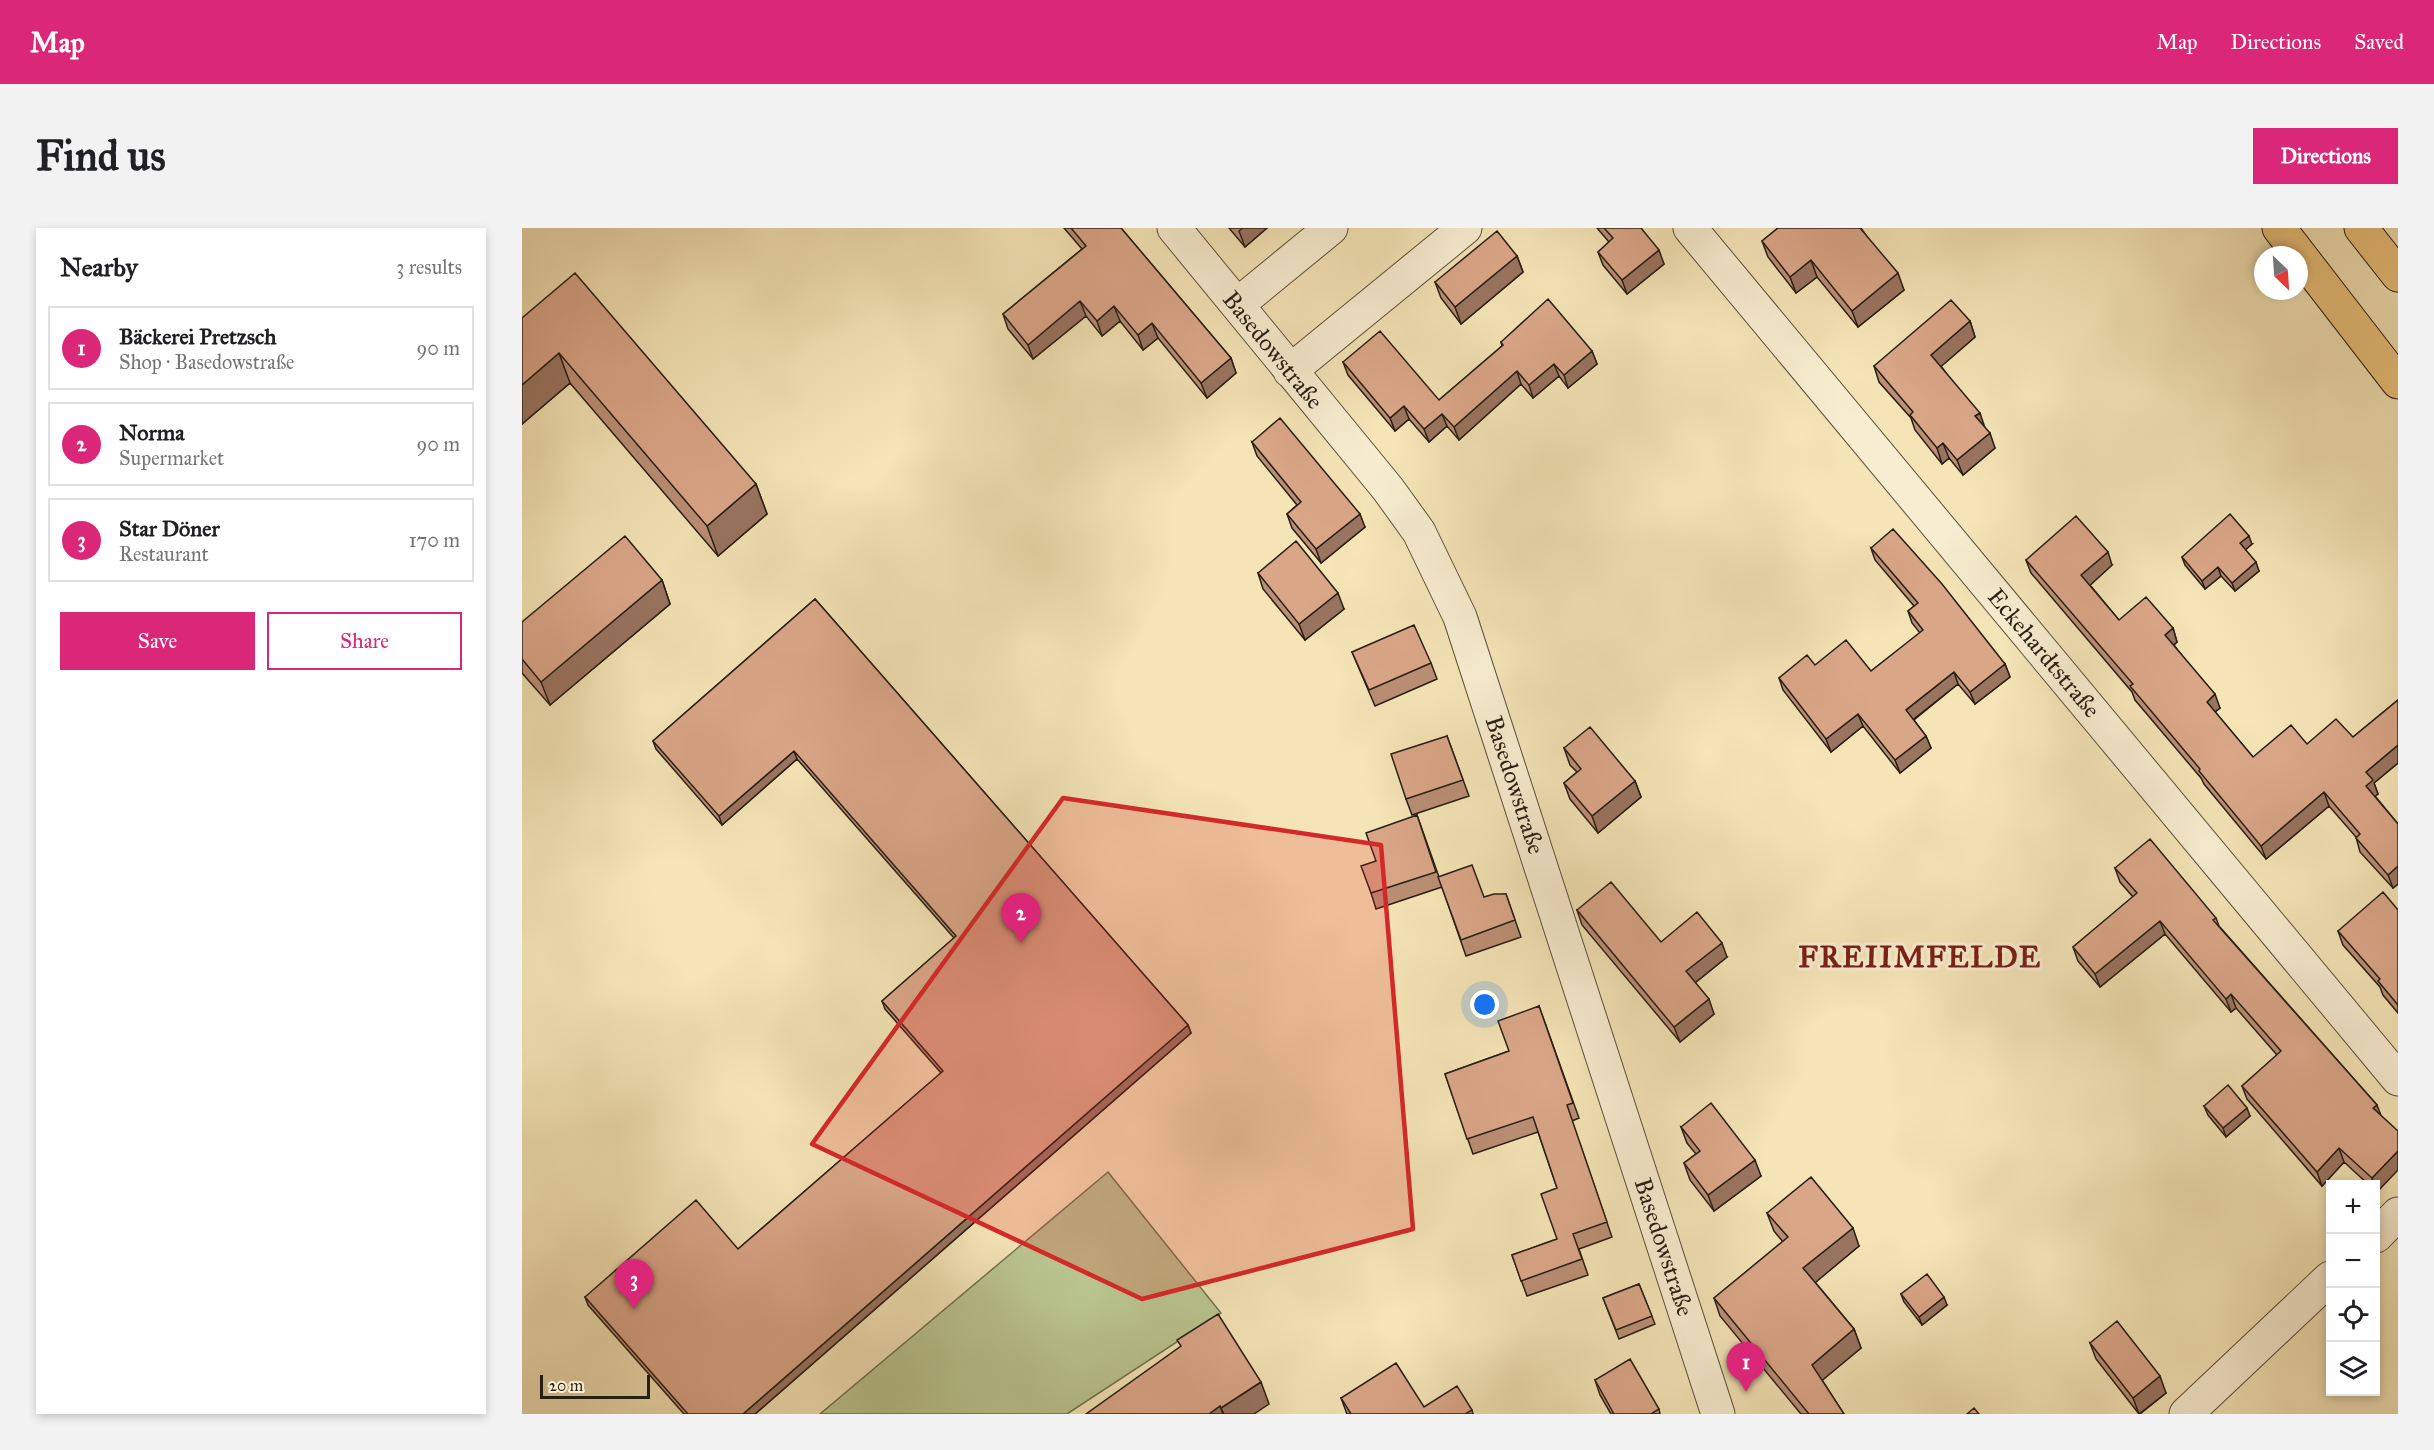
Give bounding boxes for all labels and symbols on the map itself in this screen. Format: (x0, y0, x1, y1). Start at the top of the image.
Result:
north arrow (2254, 246, 2308, 300)
street label: Basedowstraße (1216, 285, 1330, 415)
street label: Eckehardtstraße (1981, 582, 2107, 724)
street label: Basedowstraße (1479, 712, 1551, 858)
pin: 2 (1002, 894, 1040, 943)
district label: FREIIMFELDE (1798, 939, 2042, 975)
your location (1470, 990, 1499, 1019)
street label: Basedowstraße (1628, 1174, 1700, 1320)
pin: 3 (614, 1260, 654, 1309)
pin: 1 (1726, 1342, 1766, 1392)
scale bar (540, 1372, 650, 1400)

